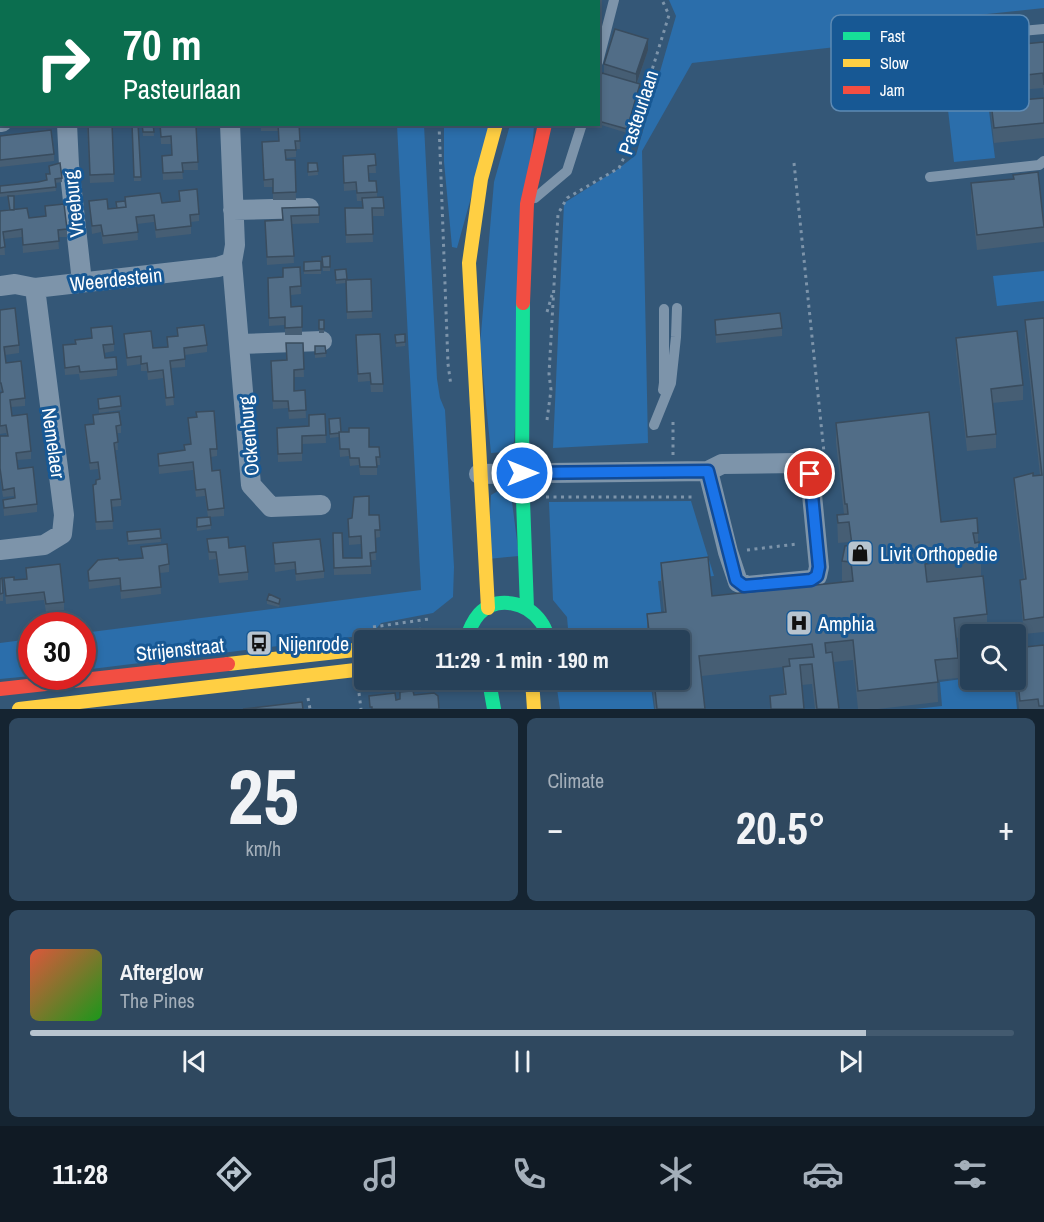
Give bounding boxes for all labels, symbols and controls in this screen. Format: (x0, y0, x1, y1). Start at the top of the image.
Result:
legend (831, 15, 1029, 111)
text: 70 m (123, 17, 202, 73)
icon: right (24, 24, 102, 102)
text: Fast (880, 25, 905, 47)
text: Slow (880, 52, 909, 74)
street label: Pasteurlaan (612, 66, 664, 158)
text: Pasteurlaan (123, 71, 241, 107)
text: Jam (880, 79, 905, 101)
street label: Vreeburg (56, 169, 90, 239)
street label: Weerdestein (68, 261, 164, 297)
street label: Ockenburg (231, 395, 265, 477)
street label: Nemelaer (36, 406, 72, 481)
position arrow (490, 441, 554, 505)
pin (784, 448, 835, 499)
icon: arrive (793, 457, 826, 490)
shop icon: Livit Orthopedie (845, 538, 875, 568)
place label: Livit Orthopedie (880, 540, 998, 567)
hospital icon: Amphia (784, 608, 814, 638)
place label: Amphia (817, 610, 875, 637)
speed limit sign: 30 (18, 612, 96, 690)
map controls (960, 624, 1026, 690)
button: search (960, 624, 1026, 690)
bus stop icon: Nijenrode (244, 628, 274, 658)
place label: Nijenrode (278, 630, 349, 657)
street label: Strijenstraat (135, 631, 226, 667)
text: 11:29 · 1 min · 190 m (435, 645, 609, 675)
text: 25 (228, 743, 299, 848)
text: Climate (548, 767, 604, 794)
text: 20.5° (736, 797, 826, 858)
text: − (548, 806, 563, 850)
text: + (998, 806, 1014, 850)
text: km/h (245, 835, 281, 862)
text: Afterglow (120, 957, 203, 987)
text: The Pines (120, 987, 195, 1014)
icon: previous (178, 1045, 211, 1078)
icon: pause (506, 1045, 539, 1078)
icon: next (834, 1045, 867, 1078)
icon: directions (213, 1153, 255, 1195)
icon: music (360, 1153, 402, 1195)
icon: phone (508, 1153, 550, 1195)
icon: climate (655, 1153, 697, 1195)
icon: car (802, 1153, 844, 1195)
icon: filters (949, 1153, 991, 1195)
text: 11:28 (53, 1156, 108, 1192)

